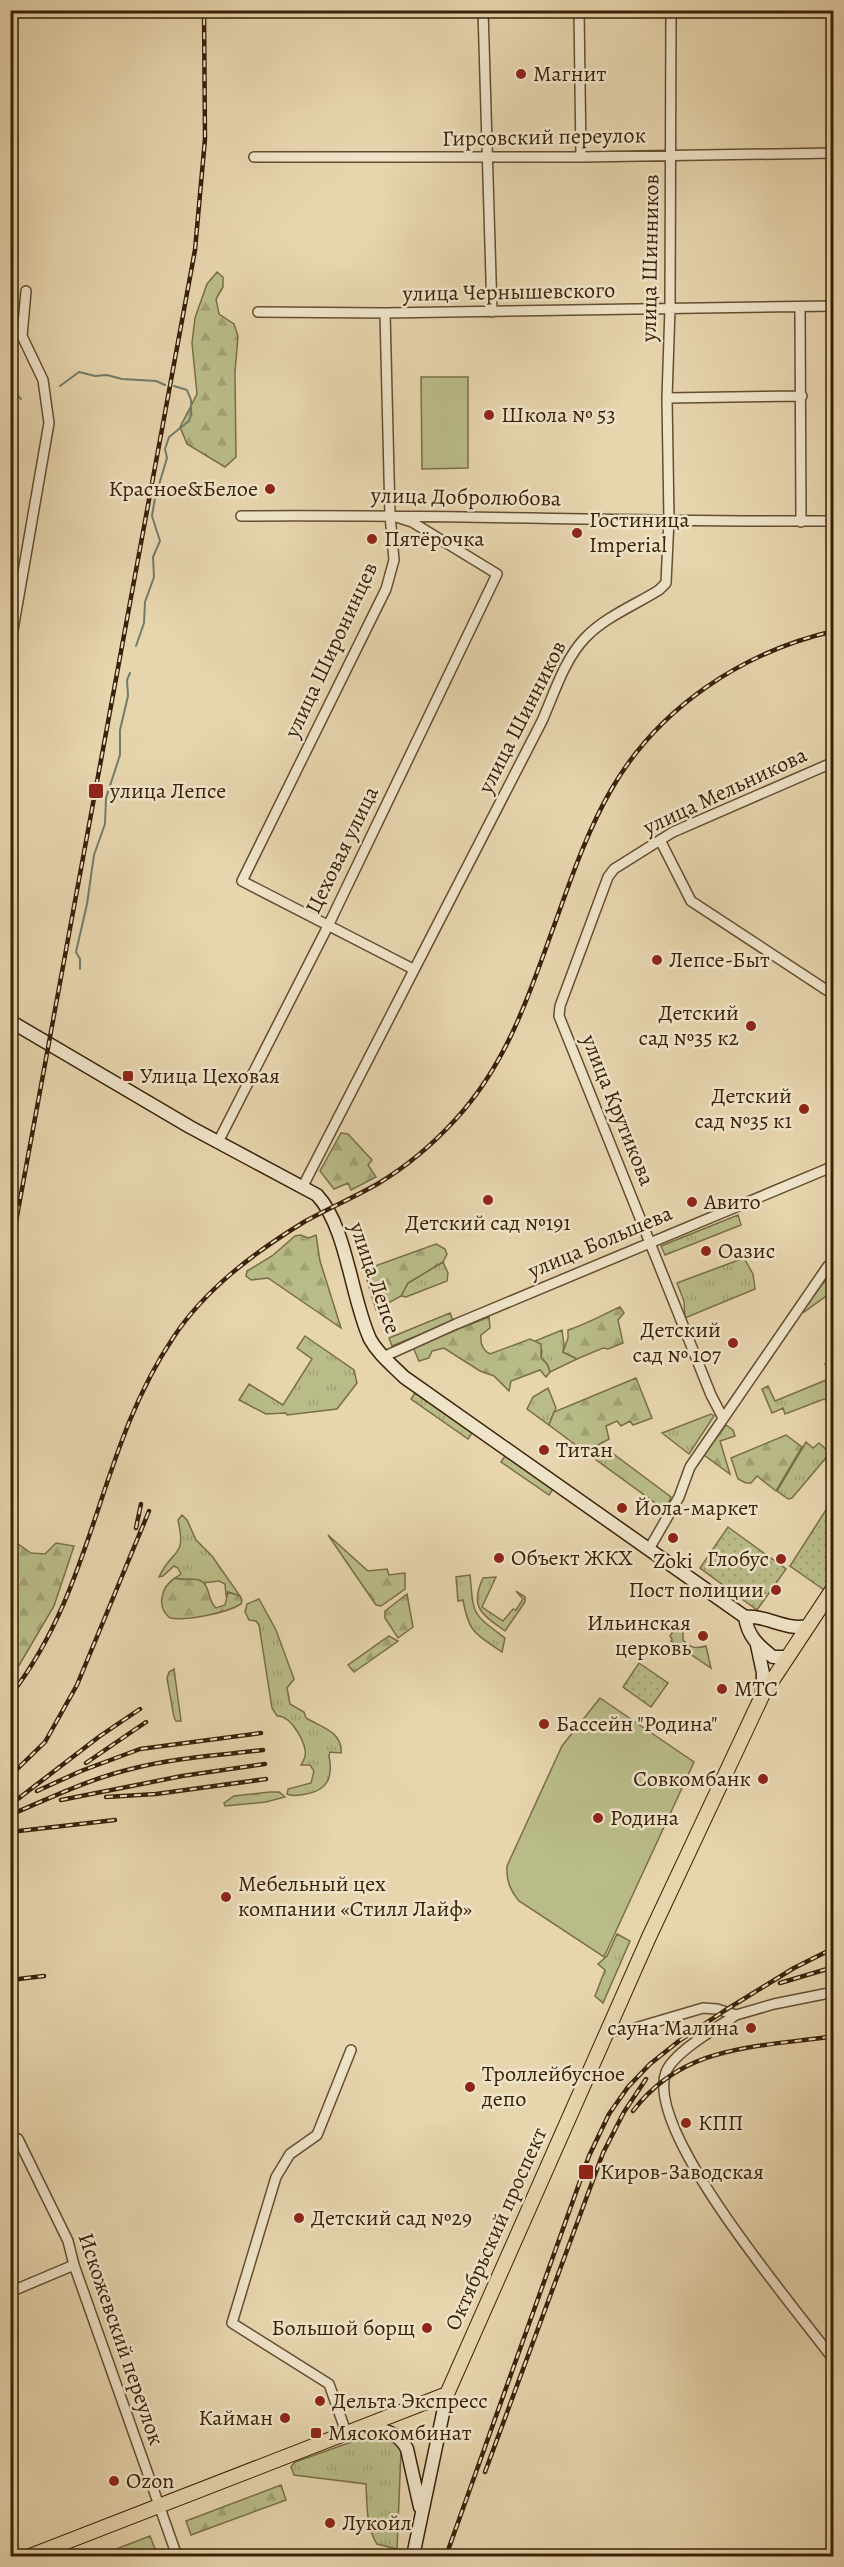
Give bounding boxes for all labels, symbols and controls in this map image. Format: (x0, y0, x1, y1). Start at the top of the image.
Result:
place label: Магнит (533, 59, 606, 89)
marker: Магнит (514, 67, 528, 81)
street label: Гирсовский переулок (442, 120, 646, 154)
street label: улица Шинников (634, 174, 666, 343)
street label: улица Чернышевского (401, 275, 616, 309)
place label: Школа № 53 (501, 400, 616, 430)
marker: Школа № 53 (482, 408, 496, 422)
place label: Красное&Белое (109, 474, 258, 504)
street label: улица Добролюбова (370, 480, 562, 514)
marker: Красное&Белое (263, 482, 277, 496)
place label: Гостиница Imperial (589, 505, 691, 560)
place label: Пятёрочка (384, 524, 485, 554)
marker: Гостиница Imperial (570, 526, 584, 540)
marker: Пятёрочка (365, 532, 379, 546)
street label: улица Широнинцев (277, 557, 385, 744)
street label: улица Шинников (470, 635, 573, 799)
street label: улица Мельникова (637, 739, 813, 843)
place label: улица Лепсе (109, 776, 226, 806)
street label: Цеховая улица (298, 780, 386, 919)
marker: улица Лепсе (87, 782, 105, 800)
place label: Лепсе-Быт (669, 945, 770, 975)
marker: Лепсе-Быт (650, 953, 664, 967)
place label: Детский сад №35 к2 (639, 998, 739, 1053)
marker: Детский сад №35 к2 (744, 1019, 758, 1033)
street label: улица Крутикова (574, 1029, 662, 1191)
place label: Улица Цеховая (140, 1061, 280, 1091)
marker: Улица Цеховая (121, 1069, 135, 1083)
place label: Детский сад №35 к1 (695, 1081, 792, 1136)
marker: Детский сад №35 к1 (797, 1102, 811, 1116)
place label: Авито (703, 1187, 761, 1217)
marker: Детский сад №191 (481, 1193, 495, 1207)
marker: Авито (685, 1195, 699, 1209)
street label: улица Большева (522, 1198, 677, 1286)
place label: Детский сад №191 (405, 1208, 571, 1238)
street label: улица Лепсе (342, 1217, 408, 1338)
place label: Оазис (718, 1236, 775, 1266)
marker: Оазис (699, 1244, 713, 1258)
place label: Детский сад № 107 (633, 1315, 722, 1370)
marker: Детский сад № 107 (726, 1336, 740, 1350)
place label: Титан (556, 1435, 613, 1465)
marker: Титан (537, 1443, 551, 1457)
place label: Йола-маркет (634, 1493, 758, 1523)
marker: Йола-маркет (615, 1501, 629, 1515)
marker: Zoki (666, 1531, 680, 1545)
place label: Объект ЖКХ (511, 1543, 633, 1573)
place label: Глобус (707, 1544, 769, 1574)
place label: Zoki (653, 1546, 693, 1576)
marker: Объект ЖКХ (492, 1551, 506, 1565)
marker: Глобус (774, 1552, 788, 1566)
place label: Пост полиции (629, 1575, 764, 1605)
marker: Пост полиции (769, 1583, 783, 1597)
place label: Ильинская церковь (587, 1608, 691, 1663)
marker: Ильинская церковь (696, 1629, 710, 1643)
place label: МТС (734, 1674, 778, 1704)
marker: МТС (715, 1682, 729, 1696)
place label: Бассейн "Родина" (556, 1709, 718, 1739)
marker: Бассейн "Родина" (537, 1717, 551, 1731)
place label: Совкомбанк (633, 1764, 751, 1794)
marker: Совкомбанк (756, 1772, 770, 1786)
place label: Родина (610, 1803, 680, 1833)
marker: Родина (591, 1811, 605, 1825)
place label: Мебельный цех компании «Стилл Лайф» (238, 1869, 472, 1924)
marker: Мебельный цех компании «Стилл Лайф» (219, 1890, 233, 1904)
place label: сауна Малина (607, 2013, 740, 2043)
marker: сауна Малина (744, 2021, 758, 2035)
place label: Троллейбусное депо (481, 2059, 625, 2114)
marker: Троллейбусное депо (463, 2080, 477, 2094)
place label: КПП (698, 2108, 743, 2138)
marker: КПП (679, 2116, 693, 2130)
street label: Октябрьский проспект (438, 2123, 554, 2335)
place label: Киров-Заводская (600, 2157, 764, 2187)
marker: Киров-Заводская (577, 2163, 595, 2181)
place label: Детский сад №29 (311, 2203, 472, 2233)
marker: Детский сад №29 (292, 2211, 306, 2225)
street label: Искожевский переулок (71, 2229, 171, 2449)
place label: Большой борщ (271, 2313, 415, 2343)
marker: Большой борщ (420, 2321, 434, 2335)
place label: Дельта Экспресс (332, 2386, 488, 2416)
marker: Дельта Экспресс (313, 2394, 327, 2408)
place label: Кайман (198, 2403, 273, 2433)
marker: Кайман (278, 2411, 292, 2425)
place label: Мясокомбинат (328, 2418, 472, 2448)
marker: Мясокомбинат (309, 2426, 323, 2440)
place label: Ozon (126, 2466, 174, 2496)
marker: Ozon (107, 2474, 121, 2488)
place label: Лукойл (342, 2508, 412, 2538)
marker: Лукойл (323, 2516, 337, 2530)

